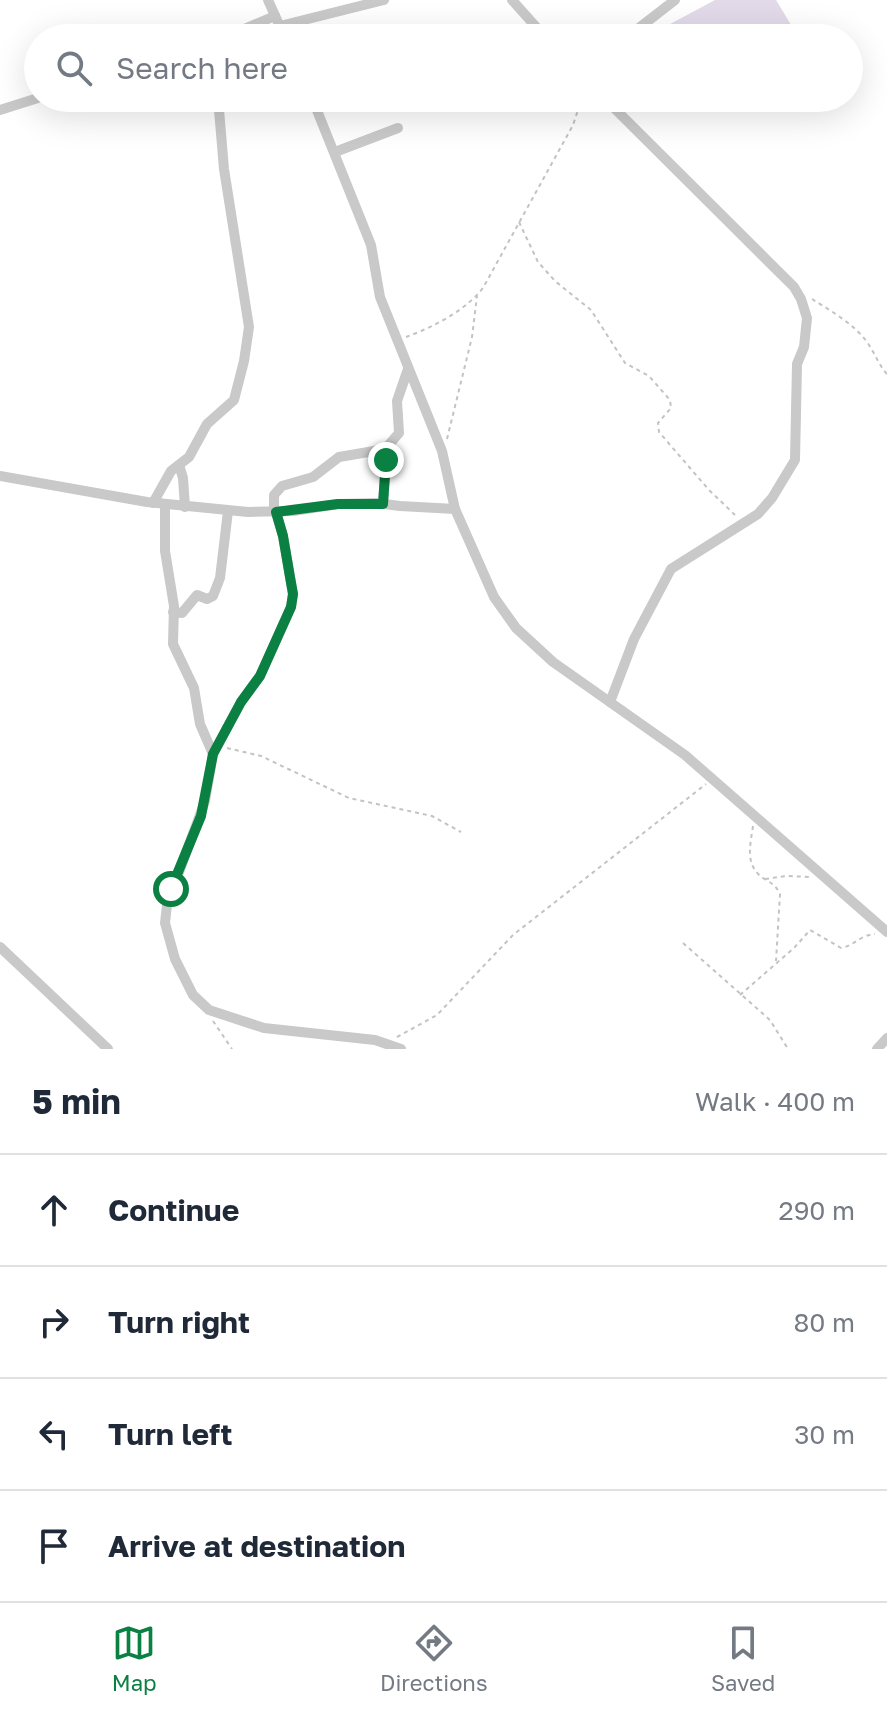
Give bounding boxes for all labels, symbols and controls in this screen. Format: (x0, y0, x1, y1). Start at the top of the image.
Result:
search box (24, 24, 863, 112)
icon: search (52, 46, 96, 90)
text: Search here (116, 50, 288, 86)
route end (368, 442, 404, 478)
route start (153, 871, 189, 907)
text: 5 min (32, 1081, 121, 1121)
text: Walk · 400 m (695, 1086, 855, 1117)
icon: ahead (32, 1188, 76, 1232)
text: Continue (108, 1192, 239, 1228)
text: 290 m (779, 1195, 855, 1226)
icon: right (32, 1300, 76, 1344)
text: Turn right (108, 1304, 250, 1340)
text: 80 m (794, 1307, 855, 1338)
icon: left (32, 1412, 76, 1456)
text: Turn left (108, 1416, 233, 1452)
text: 30 m (794, 1419, 855, 1450)
icon: arrive (32, 1524, 76, 1568)
text: Arrive at destination (108, 1528, 405, 1564)
tab: Map (112, 1621, 157, 1696)
tab: Directions (380, 1621, 488, 1696)
tab: Saved (711, 1621, 775, 1696)

